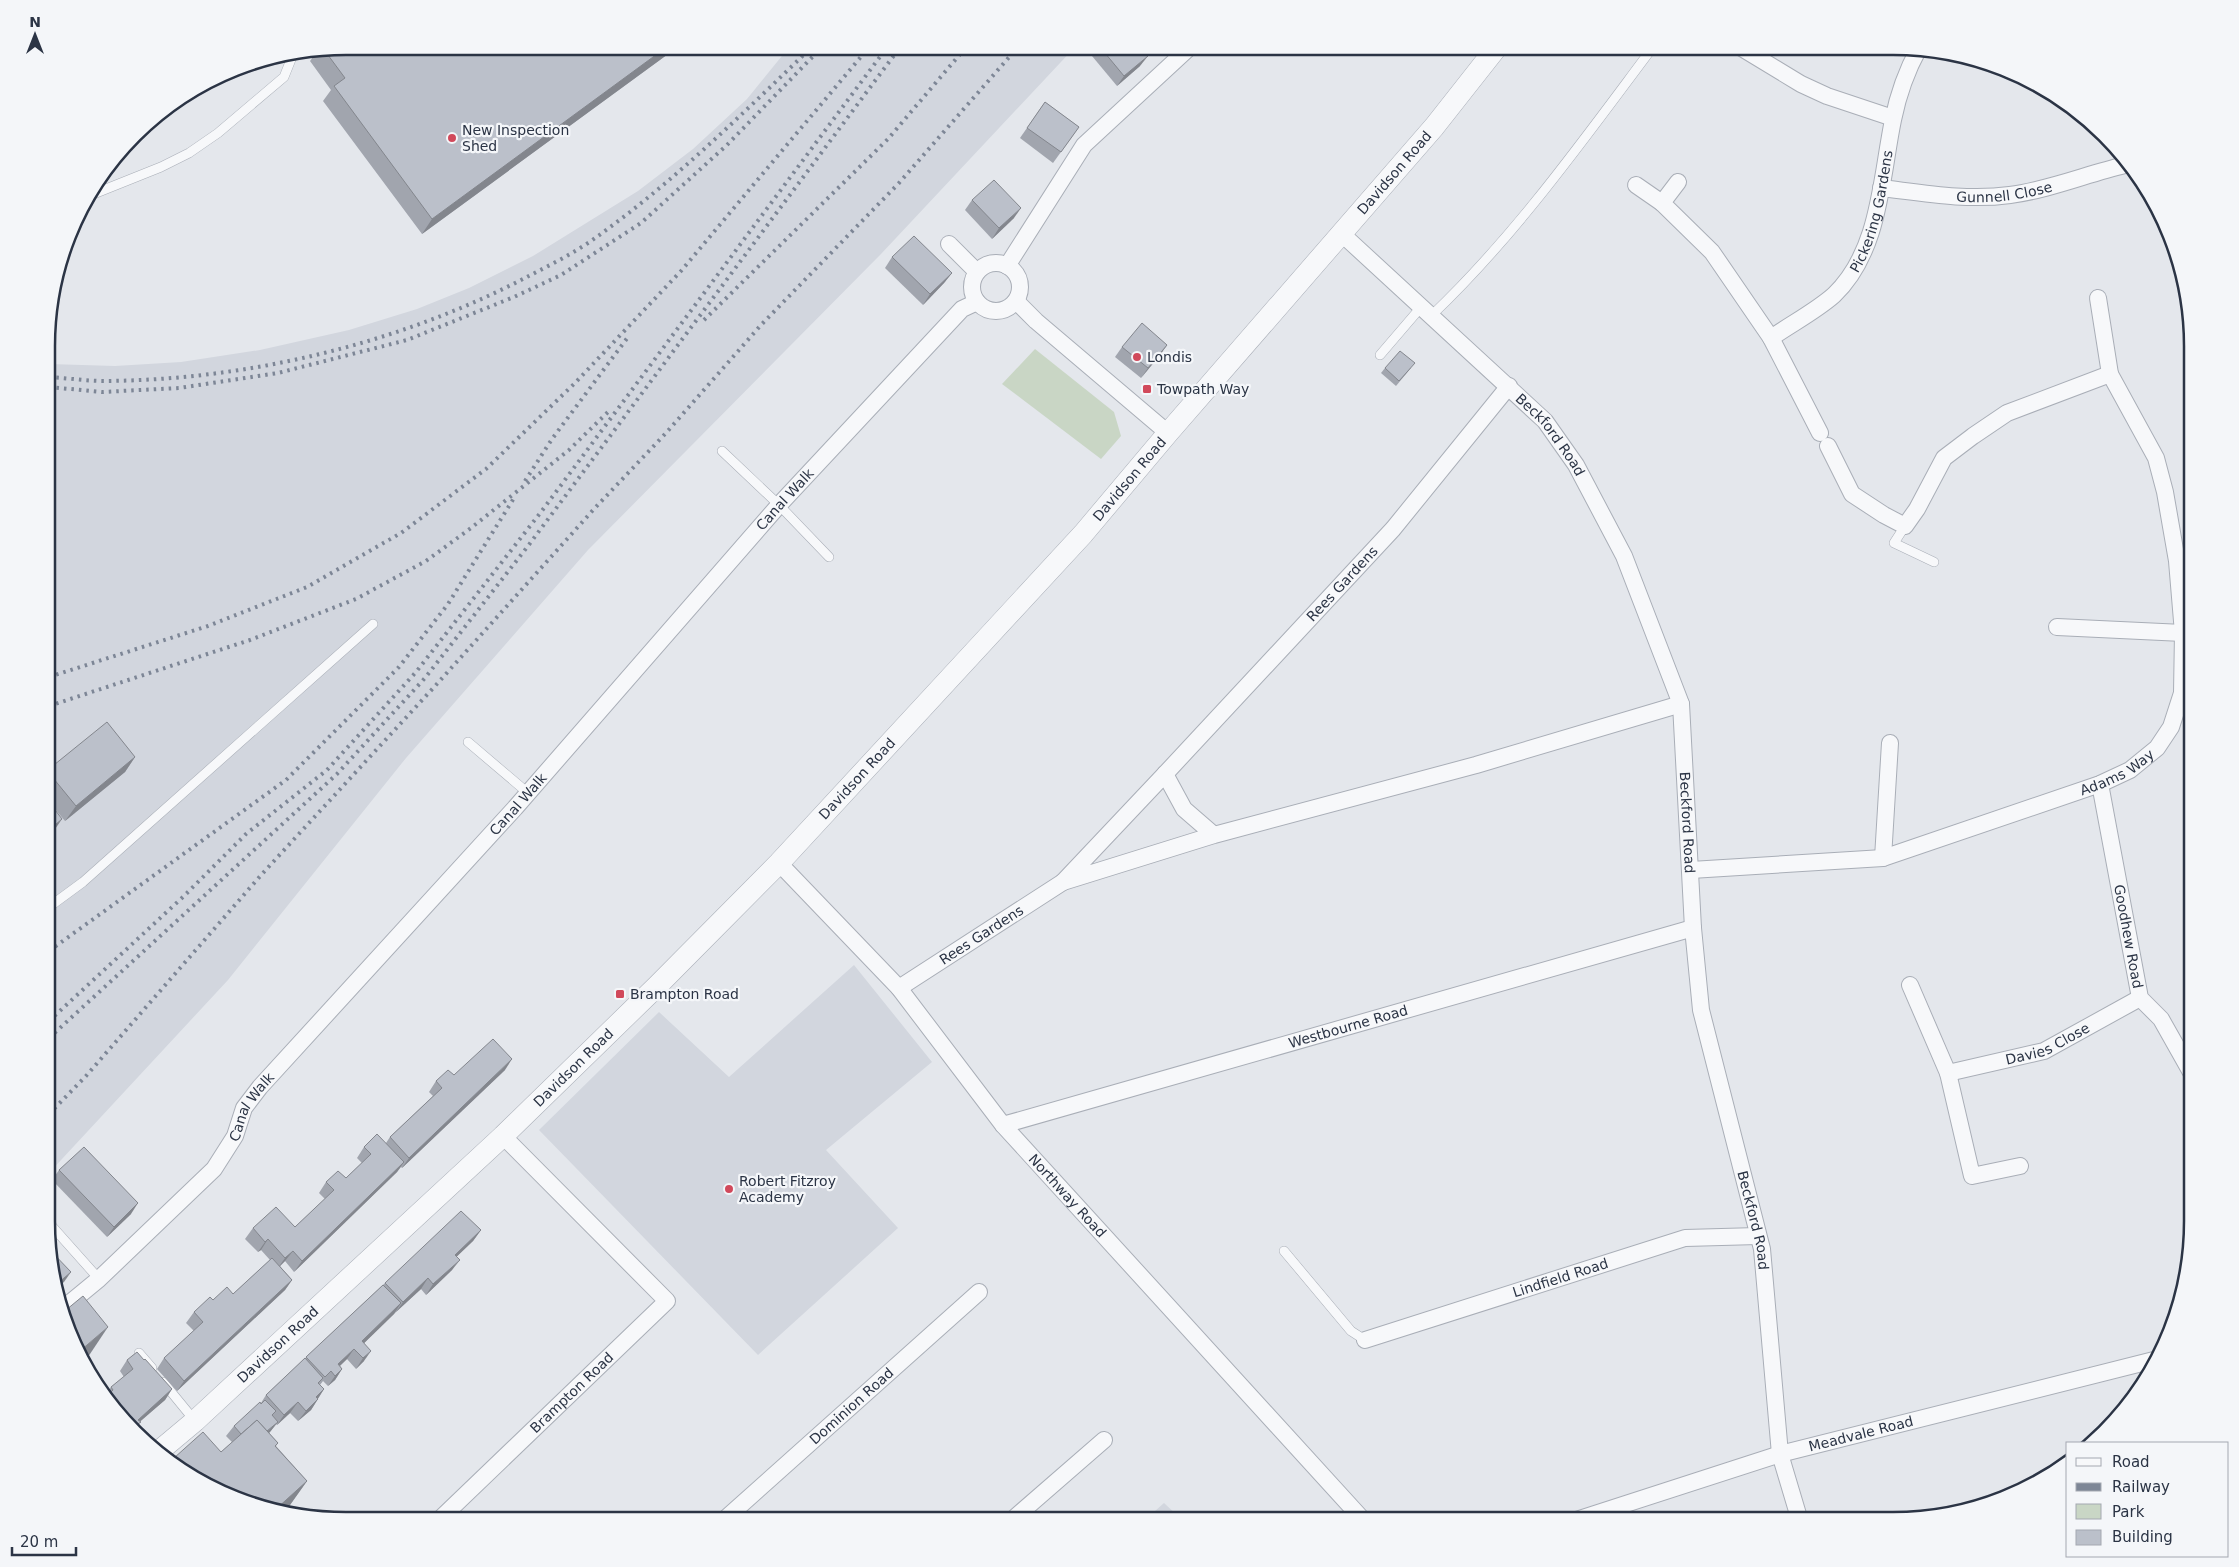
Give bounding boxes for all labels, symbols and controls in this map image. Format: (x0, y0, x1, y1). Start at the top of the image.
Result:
north arrow (10, 10, 60, 60)
text: N (29, 14, 41, 30)
place label: New Inspection Shed (462, 122, 569, 154)
street label: Davidson Road (1354, 128, 1435, 217)
marker: New Inspection Shed (446, 132, 458, 144)
street label: Pickering Gardens (1846, 149, 1896, 275)
street label: Gunnell Close (1956, 178, 2054, 205)
place label: Londis (1147, 349, 1192, 365)
marker: Londis (1131, 351, 1143, 363)
place label: Towpath Way (1156, 381, 1249, 397)
marker: Towpath Way (1141, 383, 1153, 395)
street label: Beckford Road (1513, 390, 1588, 478)
street label: Davidson Road (1089, 434, 1169, 524)
street label: Canal Walk (753, 465, 817, 534)
street label: Rees Gardens (1303, 543, 1381, 625)
street label: Davidson Road (816, 735, 898, 823)
street label: Adams Way (2078, 746, 2157, 798)
street label: Canal Walk (486, 769, 550, 838)
street label: Beckford Road (1677, 771, 1698, 874)
street label: Goodhew Road (2111, 883, 2146, 990)
street label: Rees Gardens (936, 902, 1026, 968)
place label: Brampton Road (630, 986, 739, 1002)
marker: Brampton Road (614, 988, 626, 1000)
street label: Westbourne Road (1287, 1002, 1410, 1051)
street label: Davies Close (2004, 1019, 2092, 1068)
street label: Davidson Road (530, 1025, 616, 1110)
street label: Canal Walk (225, 1069, 278, 1145)
street label: Northway Road (1025, 1151, 1109, 1241)
street label: Beckford Road (1734, 1169, 1772, 1271)
place label: Robert Fitzroy Academy (739, 1173, 836, 1205)
marker: Robert Fitzroy Academy (723, 1183, 735, 1195)
street label: Lindfield Road (1511, 1255, 1610, 1300)
street label: Davidson Road (234, 1303, 322, 1386)
street label: Brampton Road (527, 1349, 617, 1436)
street label: Dominion Road (806, 1364, 897, 1448)
street label: Meadvale Road (1807, 1413, 1915, 1454)
legend (2066, 1442, 2229, 1557)
text: Road (2112, 1453, 2150, 1471)
text: Railway (2112, 1478, 2170, 1496)
text: Park (2112, 1503, 2145, 1521)
scale bar (12, 1524, 76, 1556)
text: Building (2112, 1528, 2173, 1546)
text: 20 m (20, 1533, 58, 1551)

